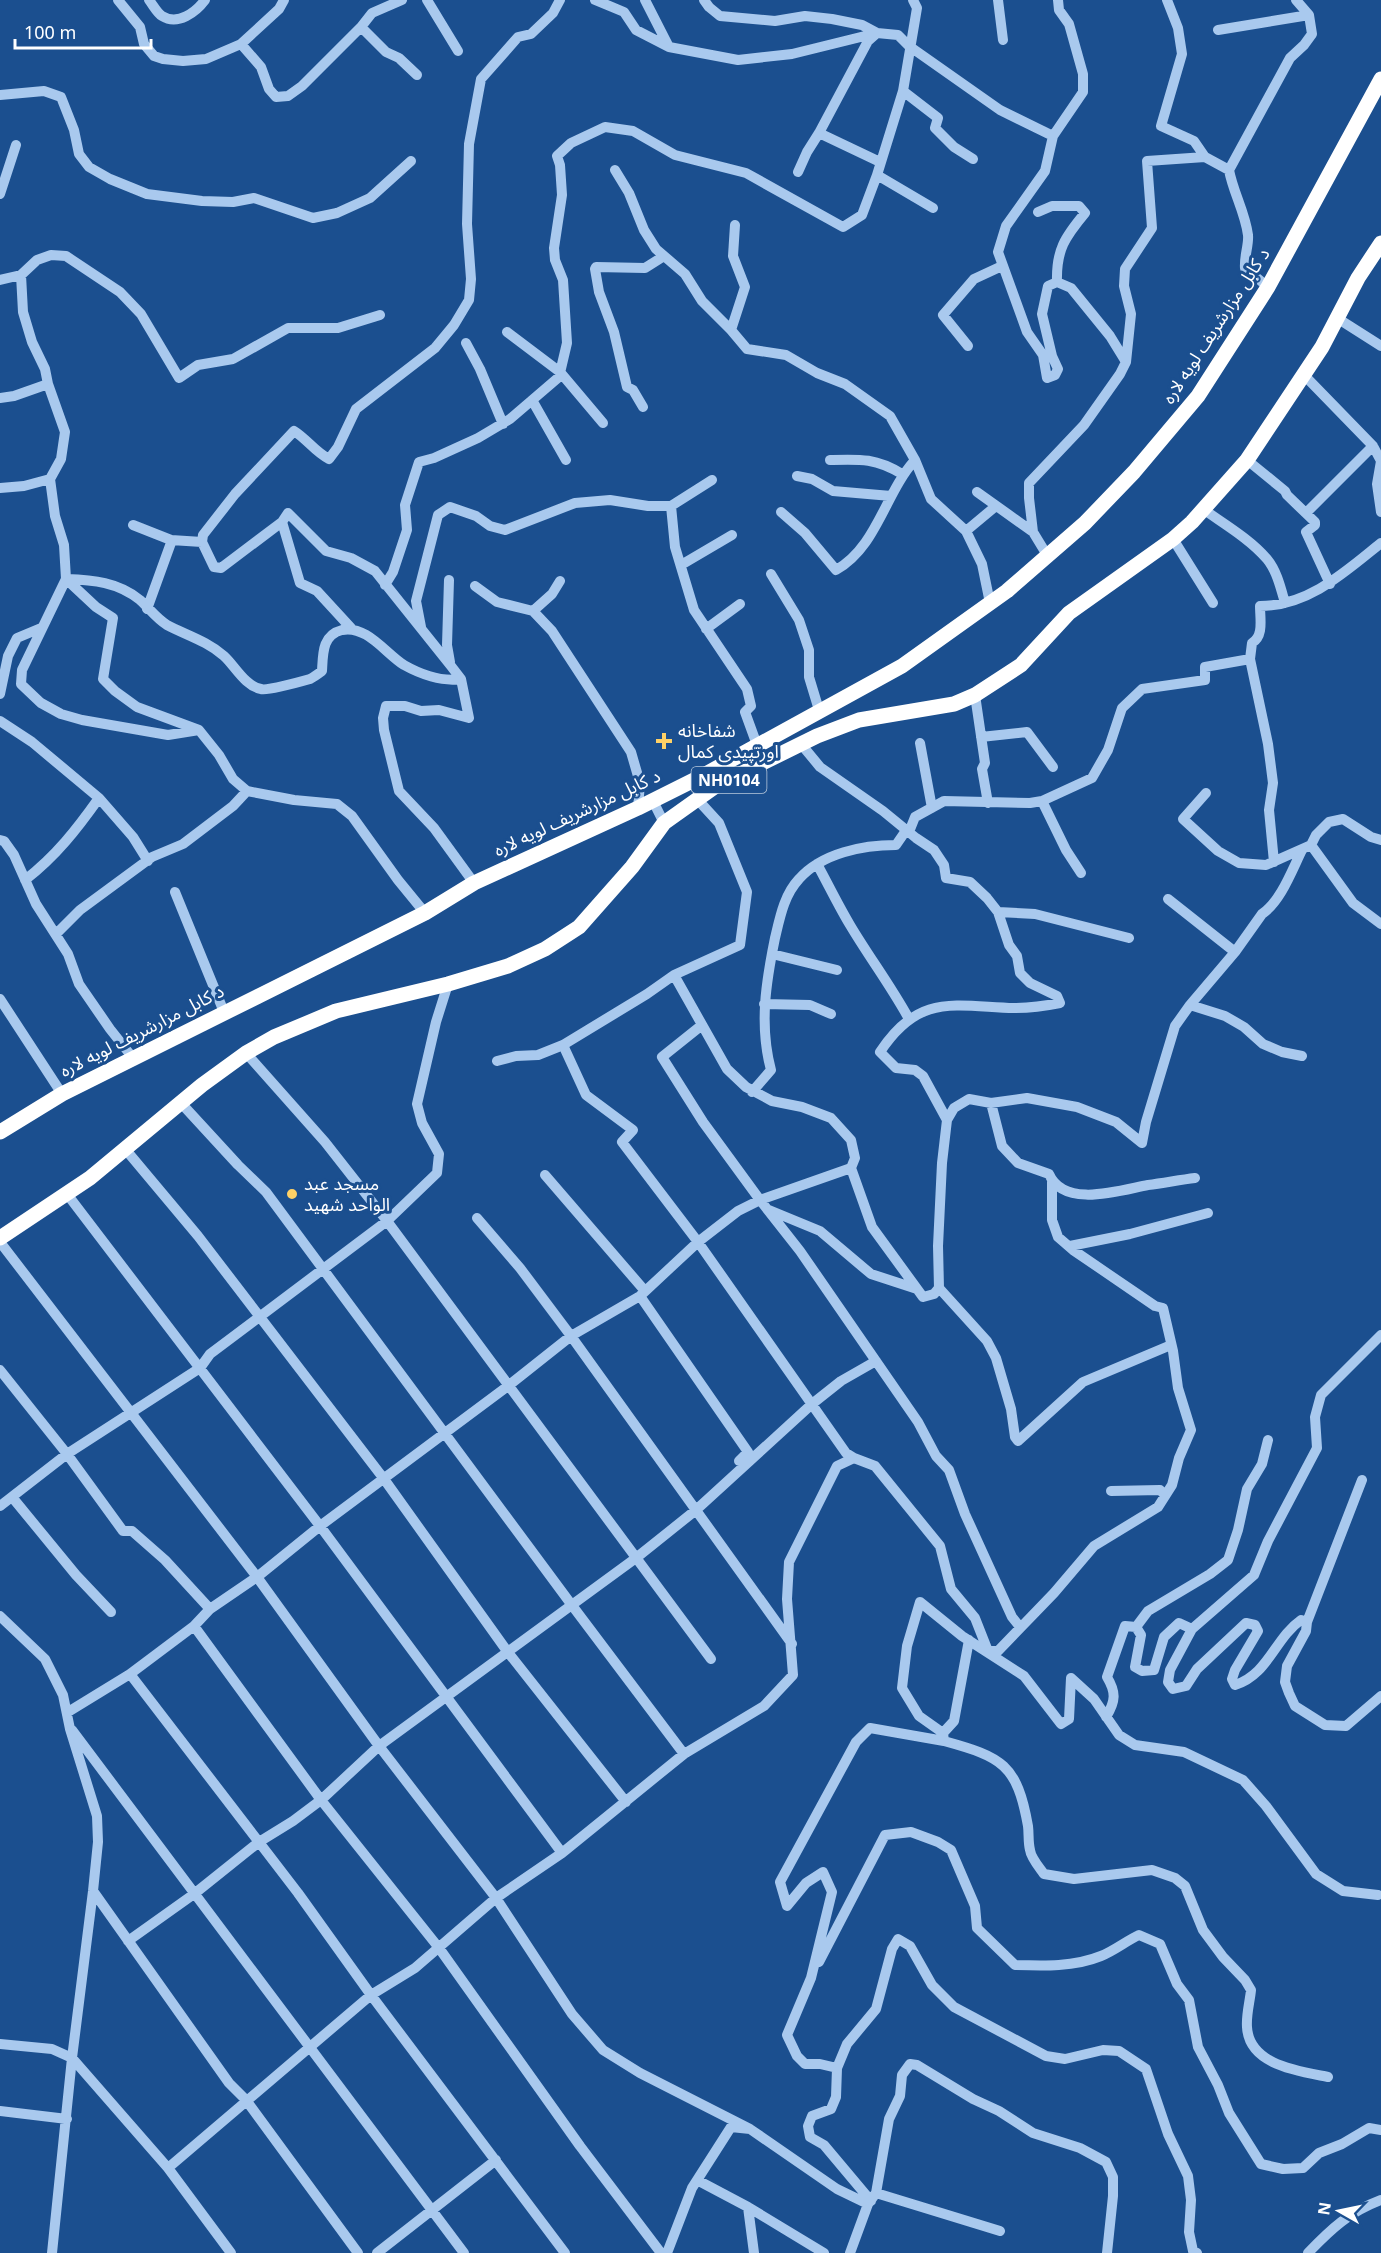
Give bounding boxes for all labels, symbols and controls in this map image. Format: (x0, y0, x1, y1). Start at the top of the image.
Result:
scale bar (15, 12, 152, 50)
text: 100 m (24, 20, 76, 44)
street label: د کابل مزارشریف لویه لاره (1156, 243, 1275, 408)
place label: شفاخانه اورتپیدی کمال (678, 718, 779, 763)
marker: شفاخانه اورتپیدی کمال (655, 732, 673, 750)
street label: د کابل مزارشریف لویه لاره (489, 763, 664, 861)
road number: NH0104 (692, 767, 766, 793)
street label: د کابل مزارشریف لویه لاره (55, 978, 228, 1082)
place label: مسجد عبد الواحد شهید (304, 1171, 390, 1216)
marker: مسجد عبد الواحد شهید (285, 1187, 299, 1201)
north arrow (1309, 2181, 1369, 2241)
text: N (1312, 2201, 1336, 2217)

